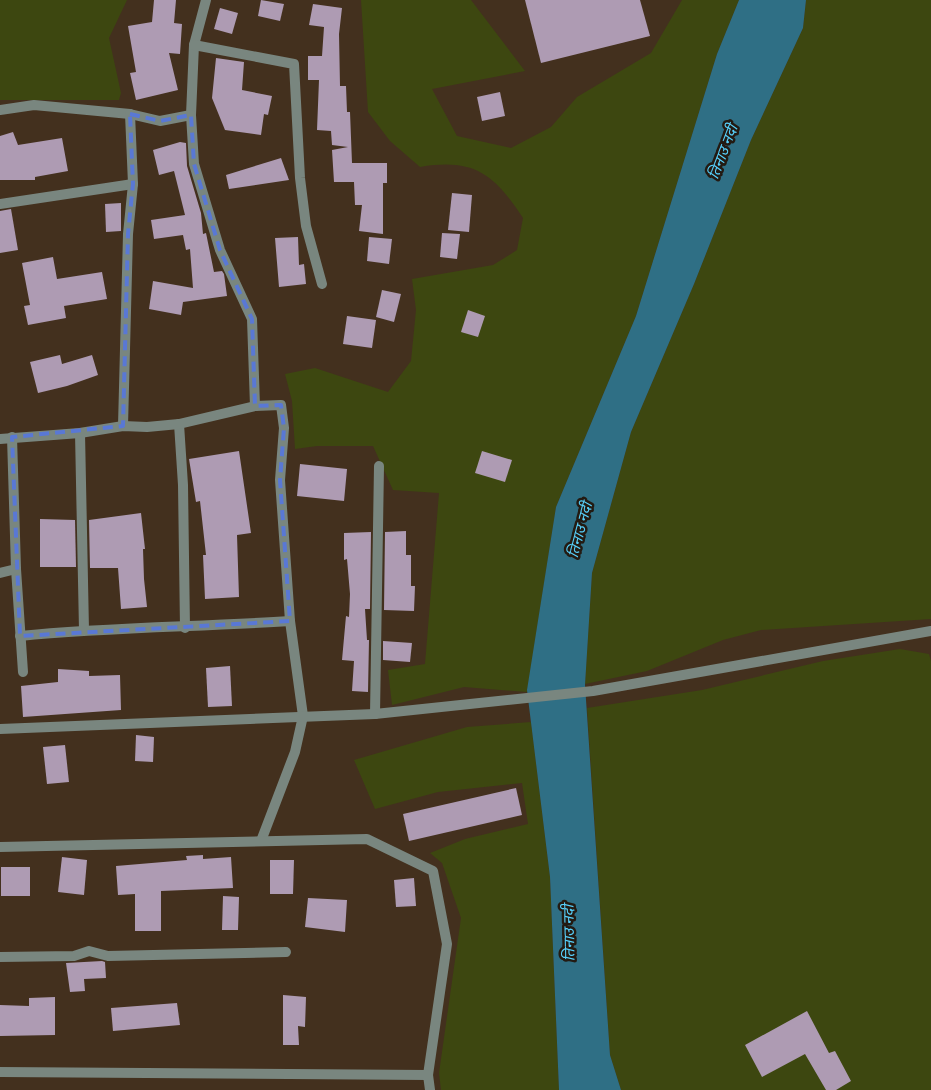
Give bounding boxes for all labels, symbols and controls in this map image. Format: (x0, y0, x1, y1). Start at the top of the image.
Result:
water label: तिनाउ नदी (704, 119, 743, 182)
water label: तिनाउ नदी (564, 497, 597, 560)
water label: तिनाउ नदी (559, 901, 578, 962)

